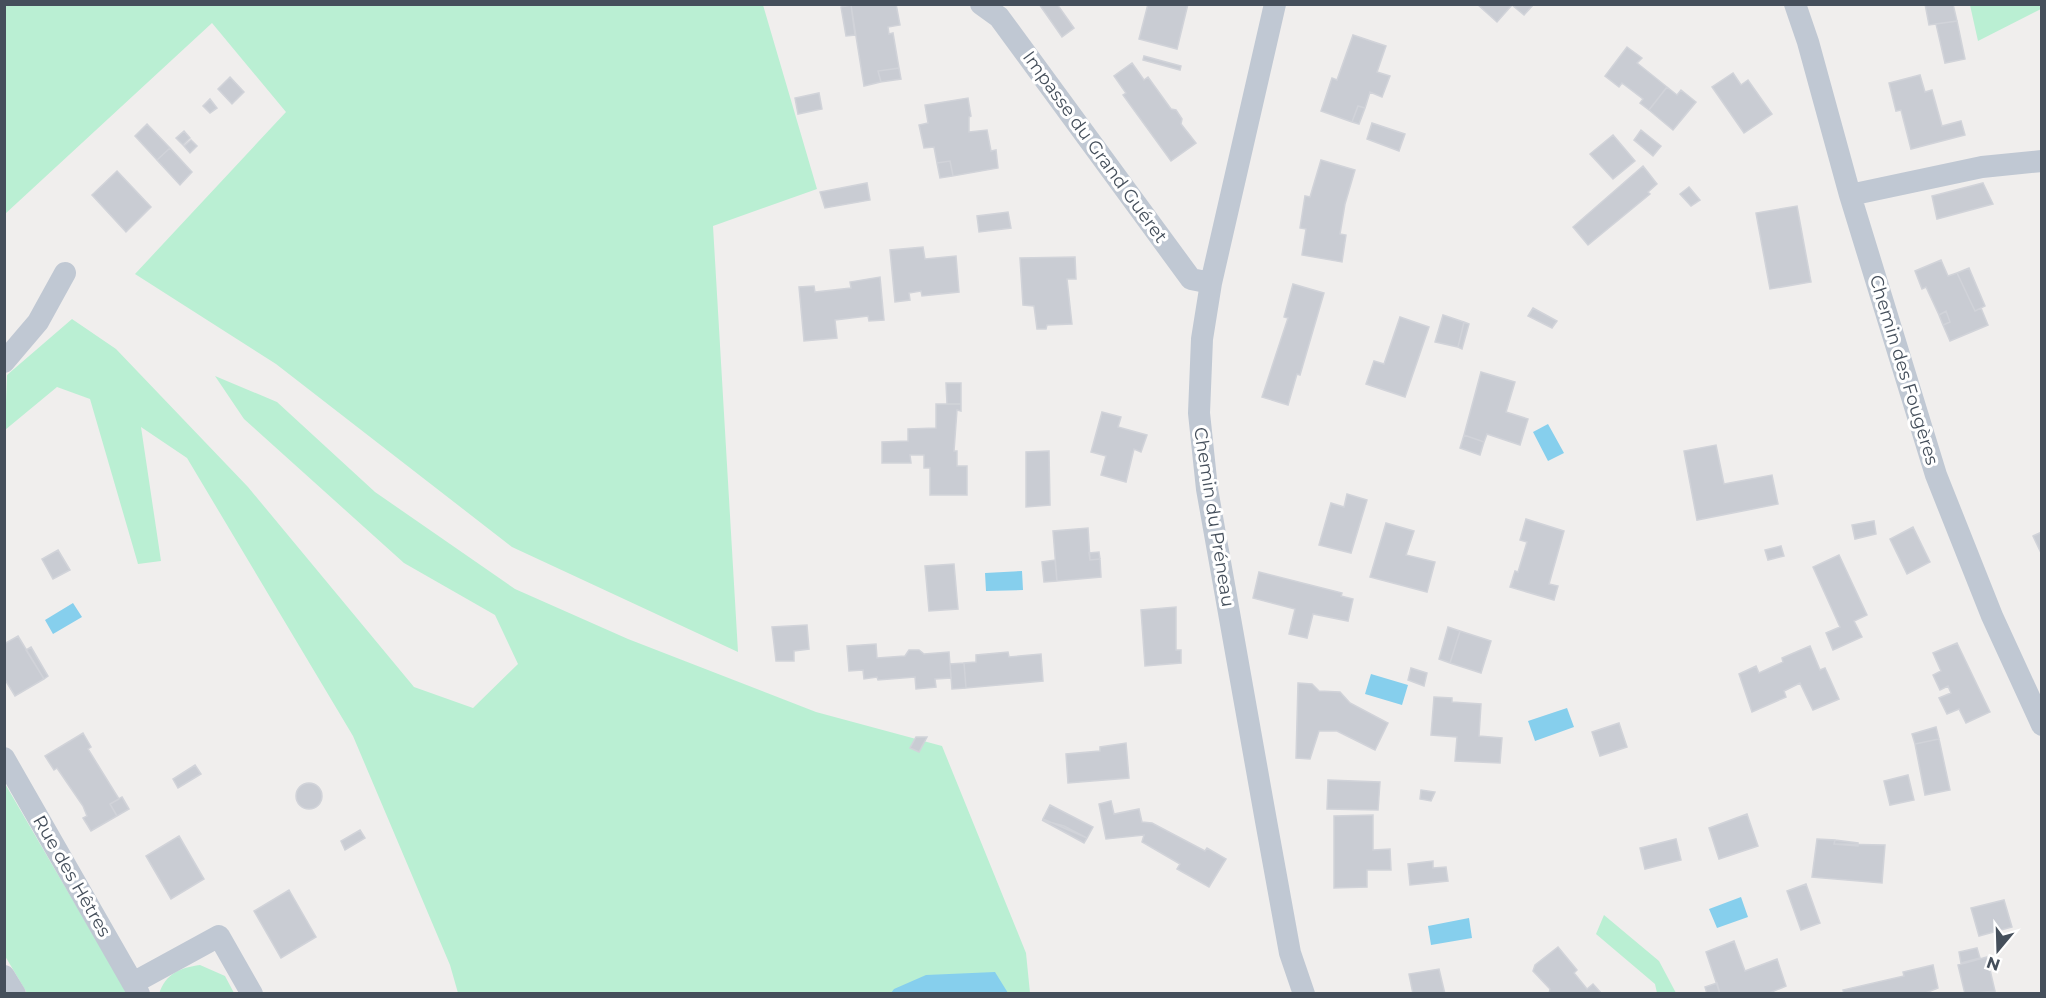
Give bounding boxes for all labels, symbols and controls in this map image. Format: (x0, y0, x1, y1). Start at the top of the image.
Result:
street label: Impasse du Grand Guéret (1018, 47, 1172, 247)
street label: Chemin des Fougères (1865, 272, 1943, 468)
street label: Chemin du Préneau (1189, 426, 1239, 608)
street label: Rue des Hêtres (28, 811, 116, 941)
north arrow (1968, 920, 2028, 980)
text: N (1984, 953, 2002, 975)

